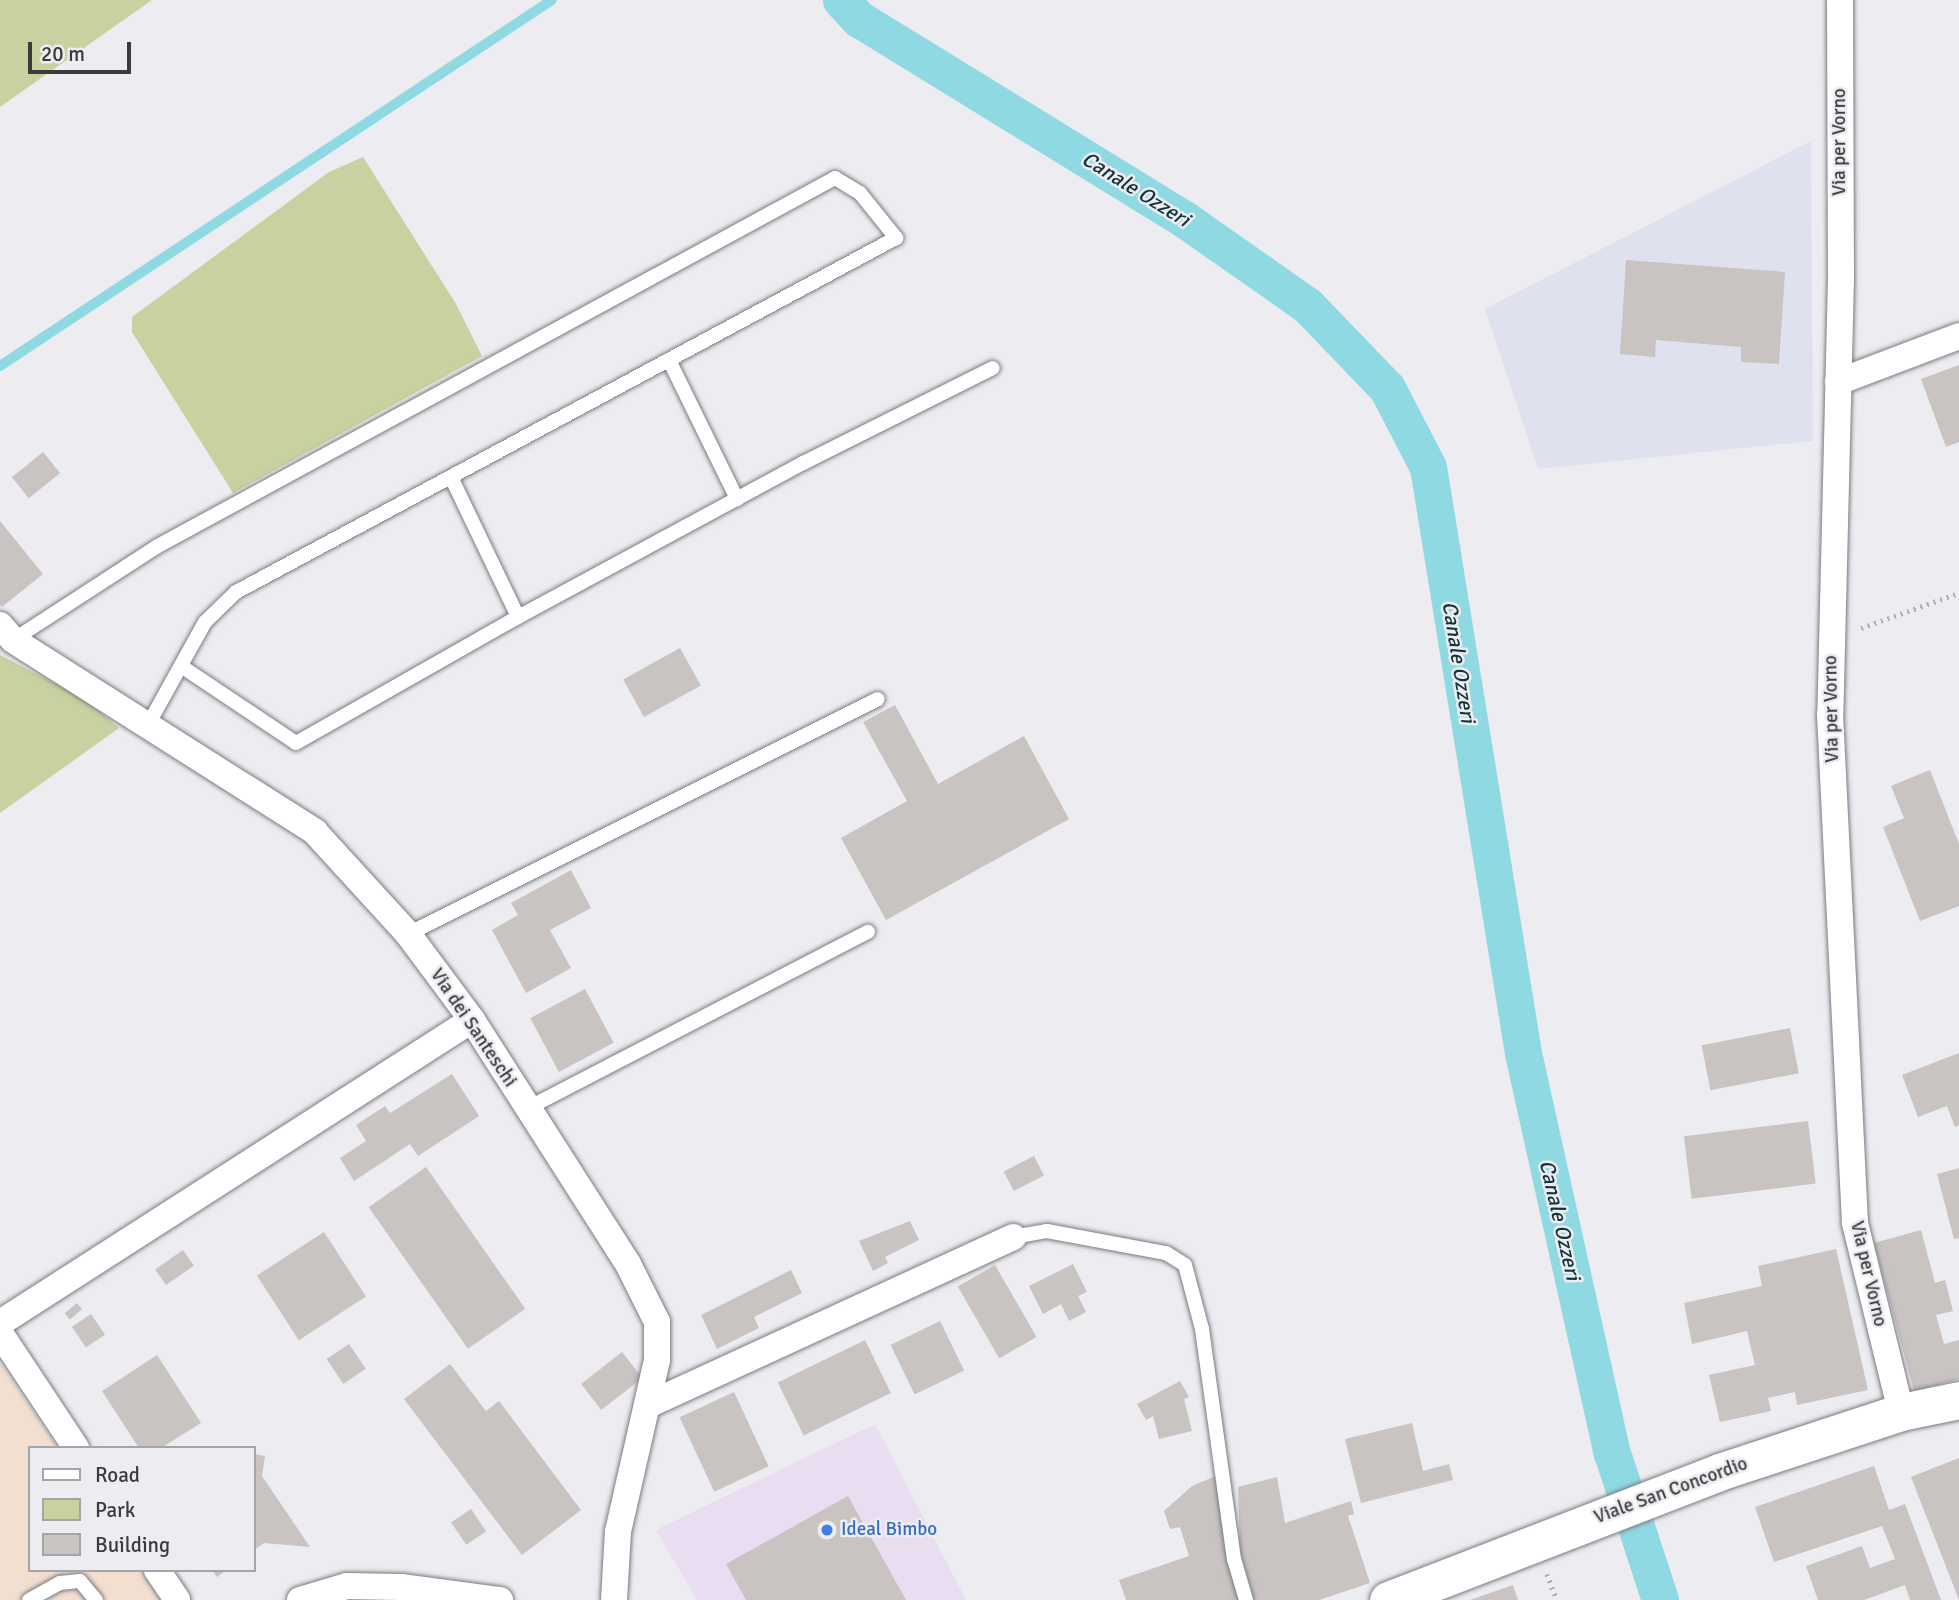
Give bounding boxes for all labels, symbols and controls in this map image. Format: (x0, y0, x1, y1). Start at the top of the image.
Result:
scale bar (32, 28, 135, 72)
text: 20 m (41, 41, 85, 67)
street label: Via per Vorno (1829, 88, 1851, 196)
water label: Canale Ozzeri (1077, 146, 1195, 232)
water label: Canale Ozzeri (1437, 599, 1481, 725)
street label: Via per Vorno (1820, 655, 1844, 763)
street label: Via dei Santeschi (425, 964, 521, 1092)
water label: Canale Ozzeri (1534, 1157, 1586, 1283)
street label: Via per Vorno (1845, 1219, 1891, 1329)
legend (28, 1446, 256, 1572)
street label: Viale San Concordio (1591, 1453, 1751, 1529)
text: Road (95, 1462, 140, 1488)
text: Park (95, 1497, 135, 1523)
place label: Ideal Bimbo (841, 1519, 937, 1541)
marker: Ideal Bimbo (819, 1522, 835, 1538)
text: Building (95, 1532, 170, 1558)

